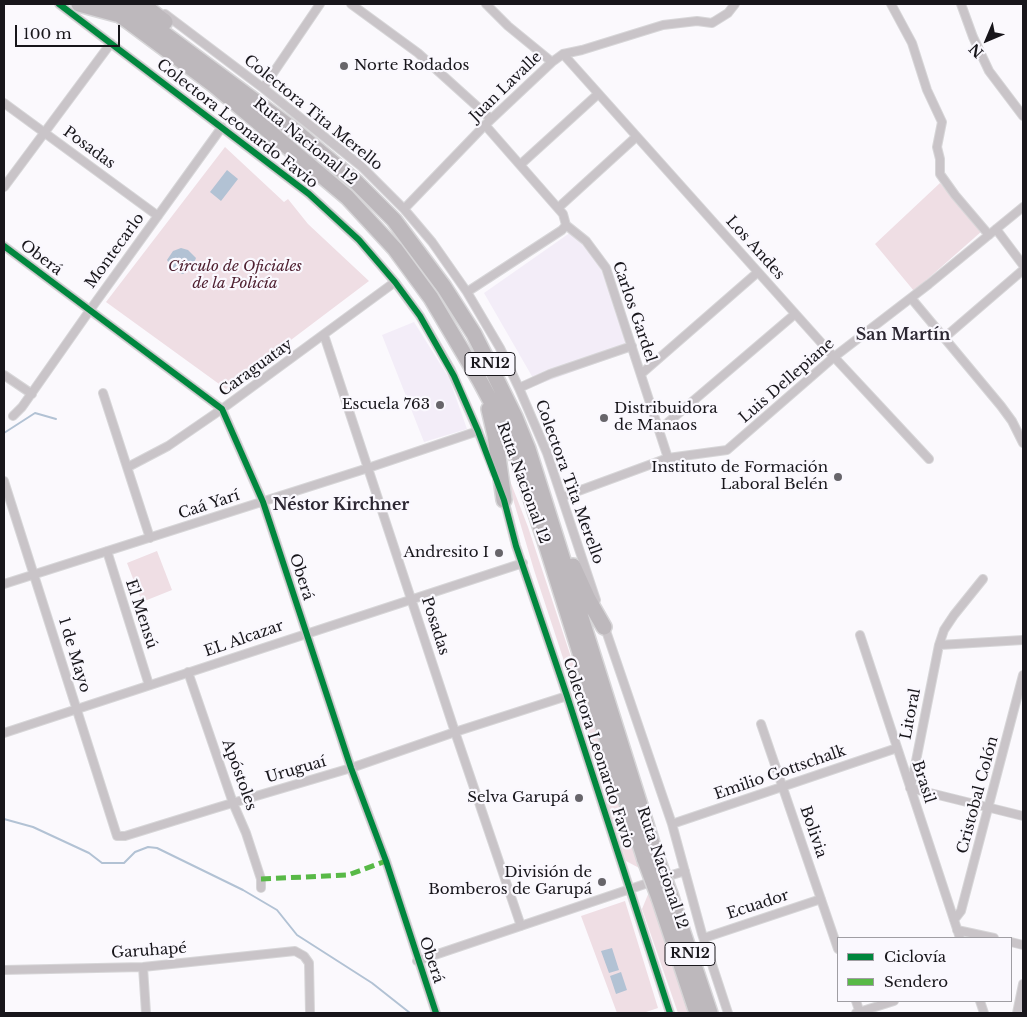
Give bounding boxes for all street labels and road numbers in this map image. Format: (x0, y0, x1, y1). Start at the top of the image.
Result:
street label: Juan Lavalle (466, 48, 546, 126)
street label: Colectora Tita Merello (240, 51, 386, 175)
street label: Colectora Leonardo Favio (153, 56, 321, 192)
street label: Ruta Nacional 12 (250, 95, 360, 189)
street label: Posadas (59, 123, 119, 173)
street label: Montecarlo (82, 210, 148, 292)
street label: Los Andes (722, 213, 788, 283)
street label: Oberá (16, 236, 66, 280)
street label: Carlos Gardel (608, 259, 660, 365)
street label: Caraguatay (216, 335, 296, 401)
street label: Luis Dellepiane (736, 335, 838, 427)
road number: RN12 (465, 352, 515, 376)
street label: Colectora Tita Merello (531, 397, 607, 567)
street label: Ruta Nacional 12 (493, 420, 553, 546)
street label: Caá Yarí (176, 487, 242, 523)
street label: Oberá (285, 551, 317, 603)
street label: El Mensú (121, 577, 161, 651)
street label: Posadas (417, 595, 453, 657)
street label: 1 de Mayo (54, 615, 94, 695)
street label: EL Alcazar (202, 617, 286, 661)
street label: Colectora Leonardo Favio (559, 655, 637, 851)
street label: Litoral (897, 687, 925, 741)
street label: Cristobal Colón (954, 734, 1002, 856)
street label: Apóstoles (218, 737, 260, 813)
street label: Emilio Gottschalk (712, 742, 848, 804)
street label: Uruguaí (264, 753, 328, 787)
street label: Brasil (908, 758, 938, 806)
street label: Ruta Nacional 12 (633, 804, 691, 932)
street label: Bolivia (796, 804, 830, 860)
street label: Ecuador (725, 886, 791, 924)
street label: Oberá (415, 934, 447, 986)
street label: Garuhapé (110, 939, 188, 963)
road number: RN12 (665, 942, 715, 966)

